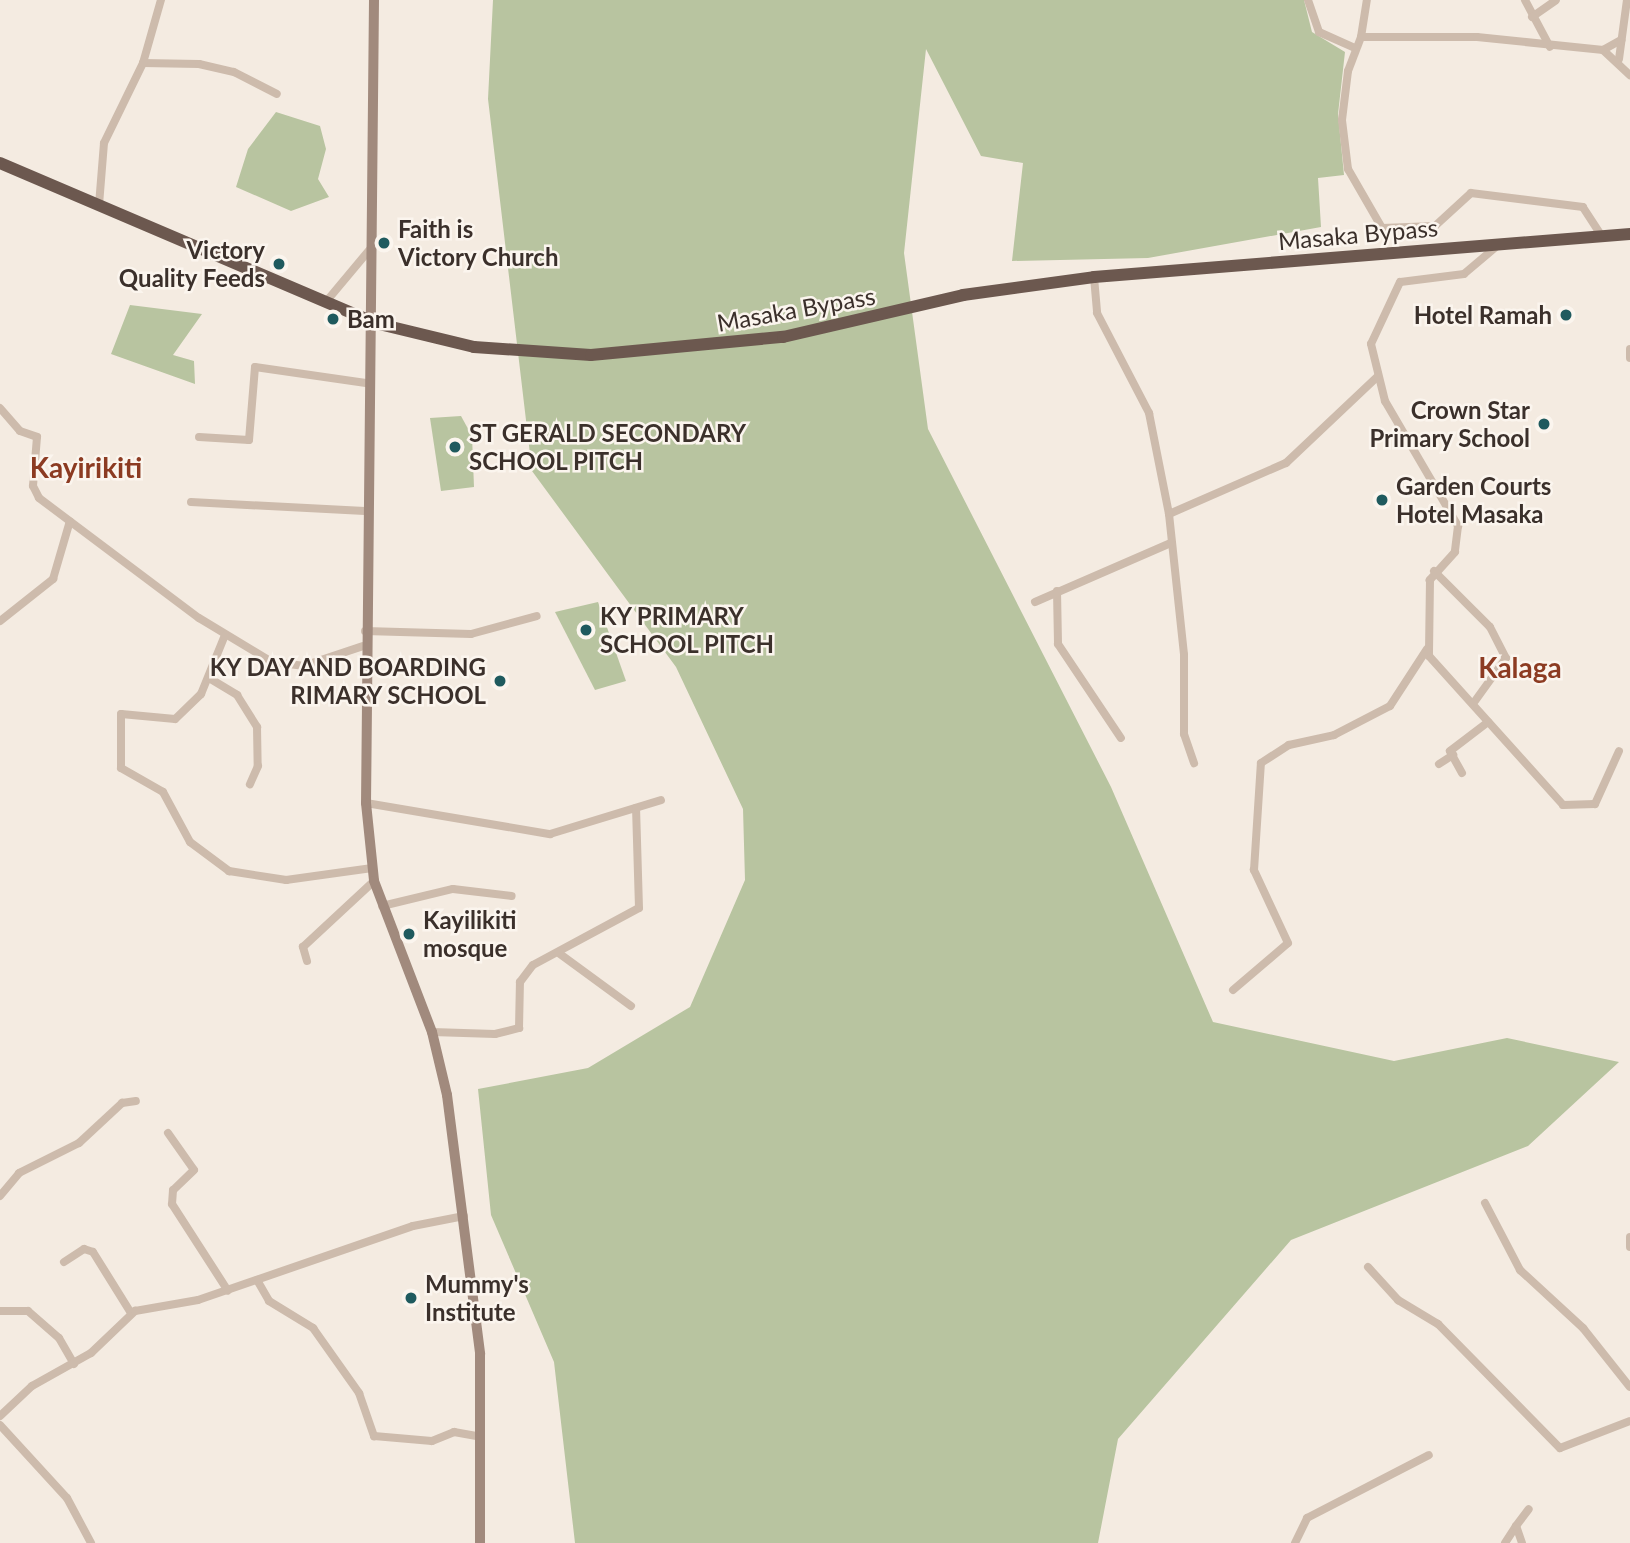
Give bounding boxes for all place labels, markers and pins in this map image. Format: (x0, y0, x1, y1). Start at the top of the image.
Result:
place label: Faith is Victory Church (398, 215, 559, 271)
marker: Faith is Victory Church (376, 235, 392, 251)
place label: Victory Quality Feeds (118, 236, 265, 292)
marker: Victory Quality Feeds (271, 256, 287, 272)
place label: Hotel Ramah (1414, 301, 1552, 329)
place label: Bam (347, 305, 395, 333)
marker: Hotel Ramah (1558, 307, 1574, 323)
marker: Bam (325, 311, 341, 327)
place label: Crown Star Primary School (1369, 396, 1530, 452)
marker: Crown Star Primary School (1536, 416, 1552, 432)
place label: ST GERALD SECONDARY SCHOOL PITCH (469, 419, 747, 475)
marker: ST GERALD SECONDARY SCHOOL PITCH (447, 439, 463, 455)
place label: Garden Courts Hotel Masaka (1396, 472, 1551, 528)
marker: Garden Courts Hotel Masaka (1374, 492, 1390, 508)
place label: KY PRIMARY SCHOOL PITCH (600, 602, 775, 658)
marker: KY PRIMARY SCHOOL PITCH (578, 622, 594, 638)
place label: KY DAY AND BOARDING RIMARY SCHOOL (207, 653, 486, 709)
marker: KY DAY AND BOARDING RIMARY SCHOOL (492, 673, 508, 689)
place label: Kayilikiti mosque (423, 906, 516, 962)
marker: Kayilikiti mosque (401, 926, 417, 942)
place label: Mummy's Institute (425, 1270, 529, 1326)
marker: Mummy's Institute (403, 1290, 419, 1306)

